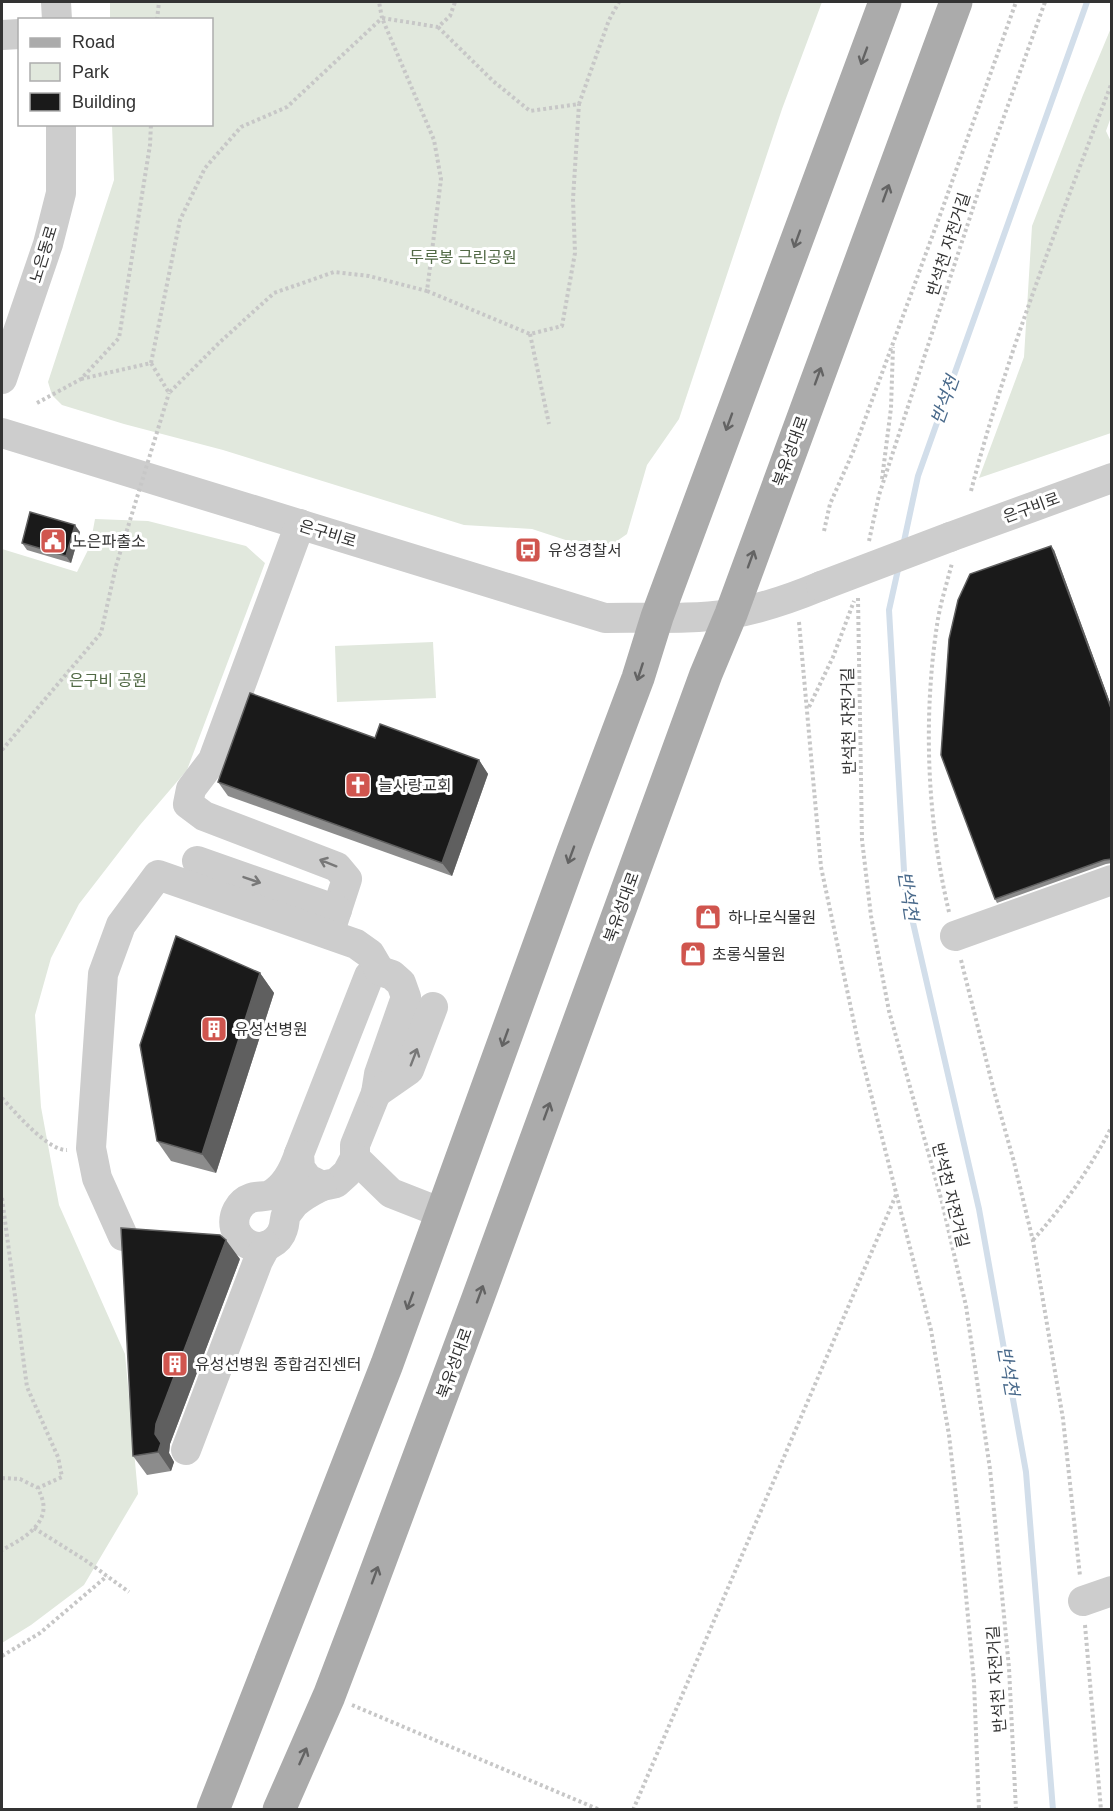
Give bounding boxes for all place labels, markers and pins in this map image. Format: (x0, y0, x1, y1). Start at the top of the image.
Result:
public building icon: 노은파출소 (38, 526, 68, 556)
place label: 노은파출소 (72, 533, 146, 550)
bus stop icon: 유성경찰서 (513, 535, 543, 565)
place label: 유성경찰서 (548, 542, 622, 559)
church icon: 늘사랑교회 (343, 770, 373, 800)
place label: 늘사랑교회 (378, 777, 452, 794)
shop icon: 하나로식물원 (693, 902, 723, 932)
place label: 하나로식물원 (728, 909, 816, 926)
shop icon: 초롱식물원 (678, 939, 708, 969)
place label: 초롱식물원 (712, 946, 786, 963)
building icon: 유성선병원 (199, 1014, 229, 1044)
place label: 유성선병원 (234, 1021, 308, 1038)
building icon: 유성선병원 종합검진센터 (160, 1349, 190, 1379)
place label: 유성선병원 종합검진센터 (195, 1356, 361, 1373)

